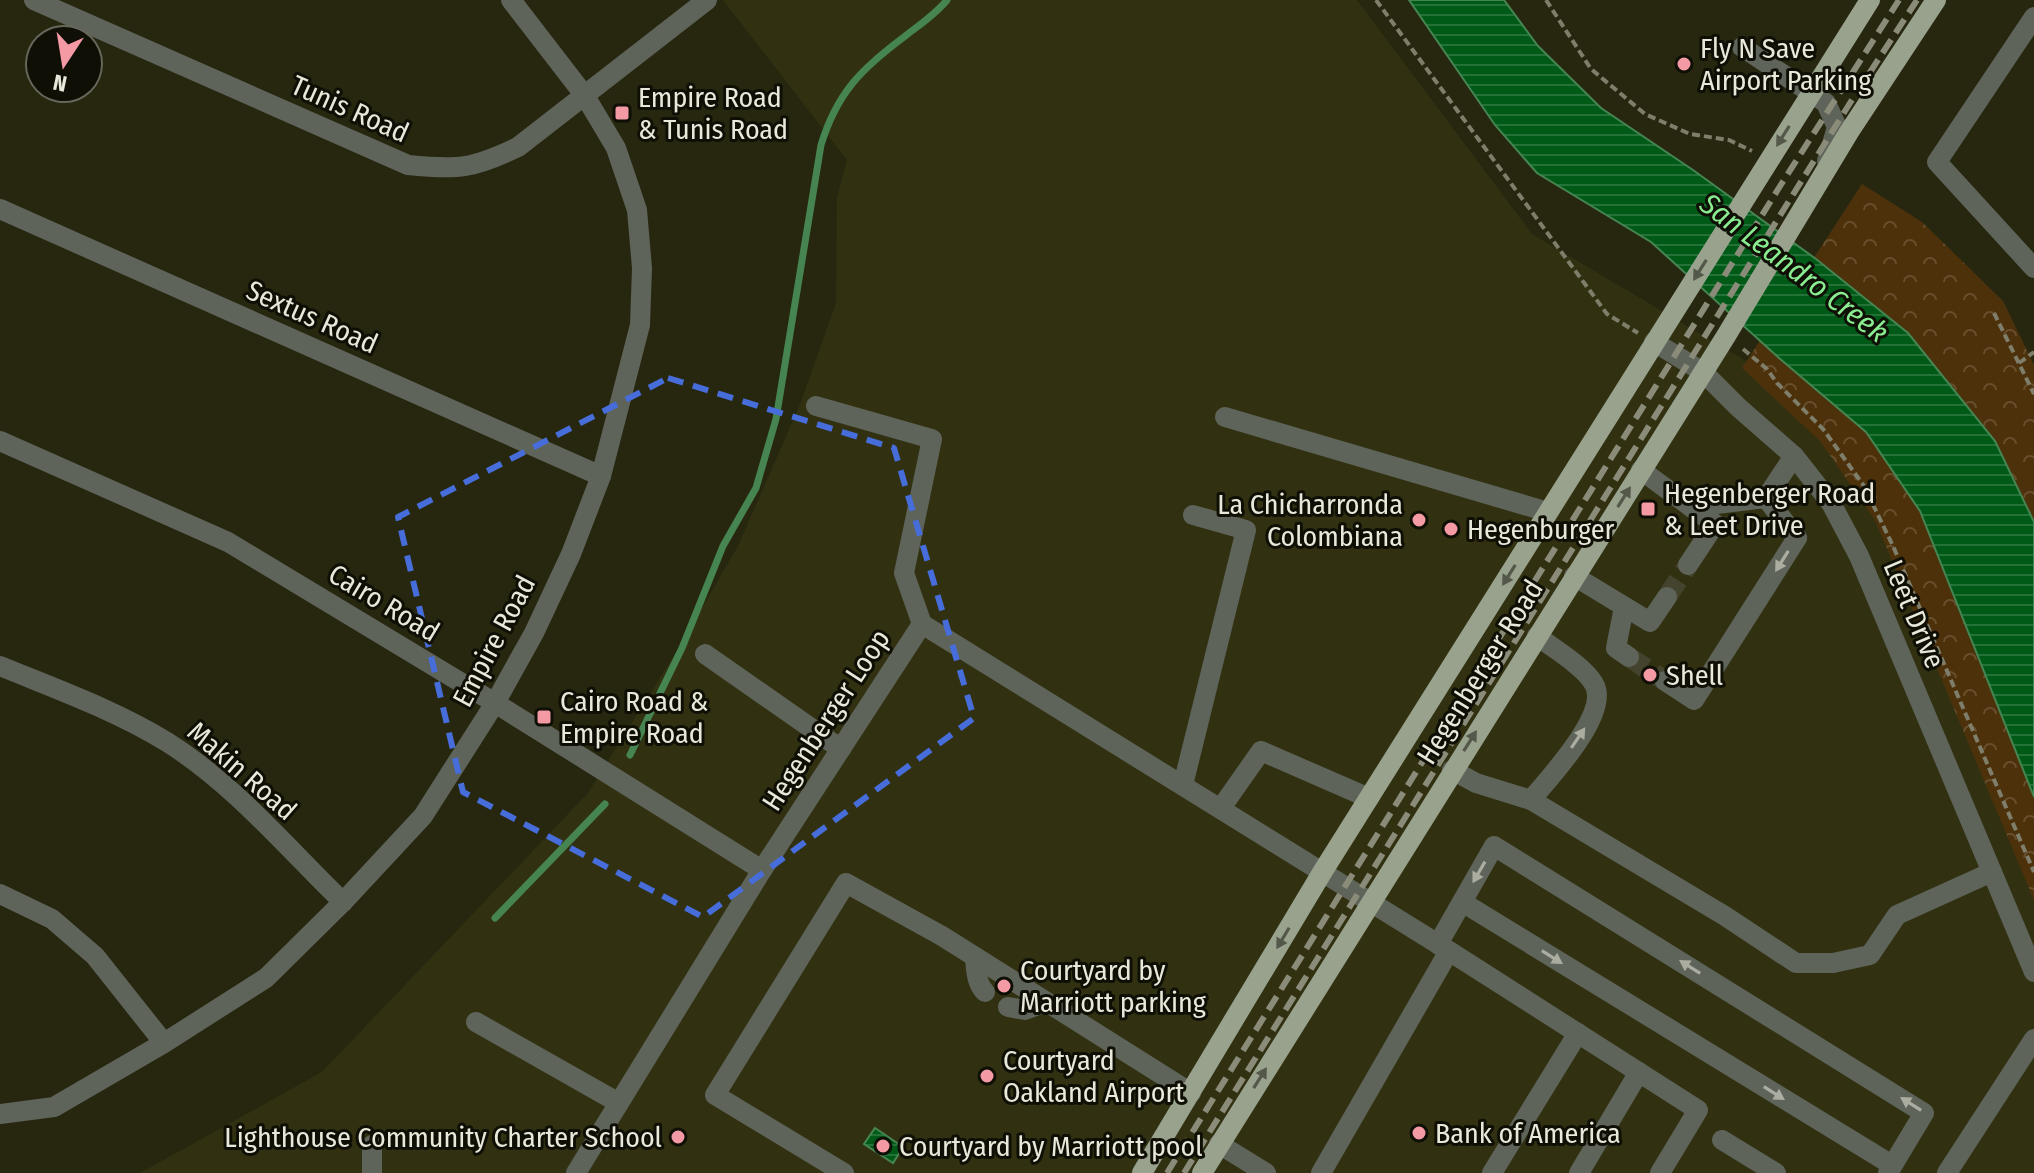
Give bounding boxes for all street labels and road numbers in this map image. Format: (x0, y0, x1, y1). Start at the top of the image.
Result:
street label: Tunis Road (286, 69, 414, 149)
street label: Sextus Road (241, 273, 383, 361)
street label: Leet Drive (1876, 555, 1952, 673)
street label: Cairo Road (323, 557, 445, 649)
street label: Empire Road (446, 570, 542, 712)
street label: Hegenberger Road (1410, 574, 1550, 770)
street label: Hegenberger Loop (755, 623, 897, 817)
street label: Makin Road (181, 715, 303, 827)

